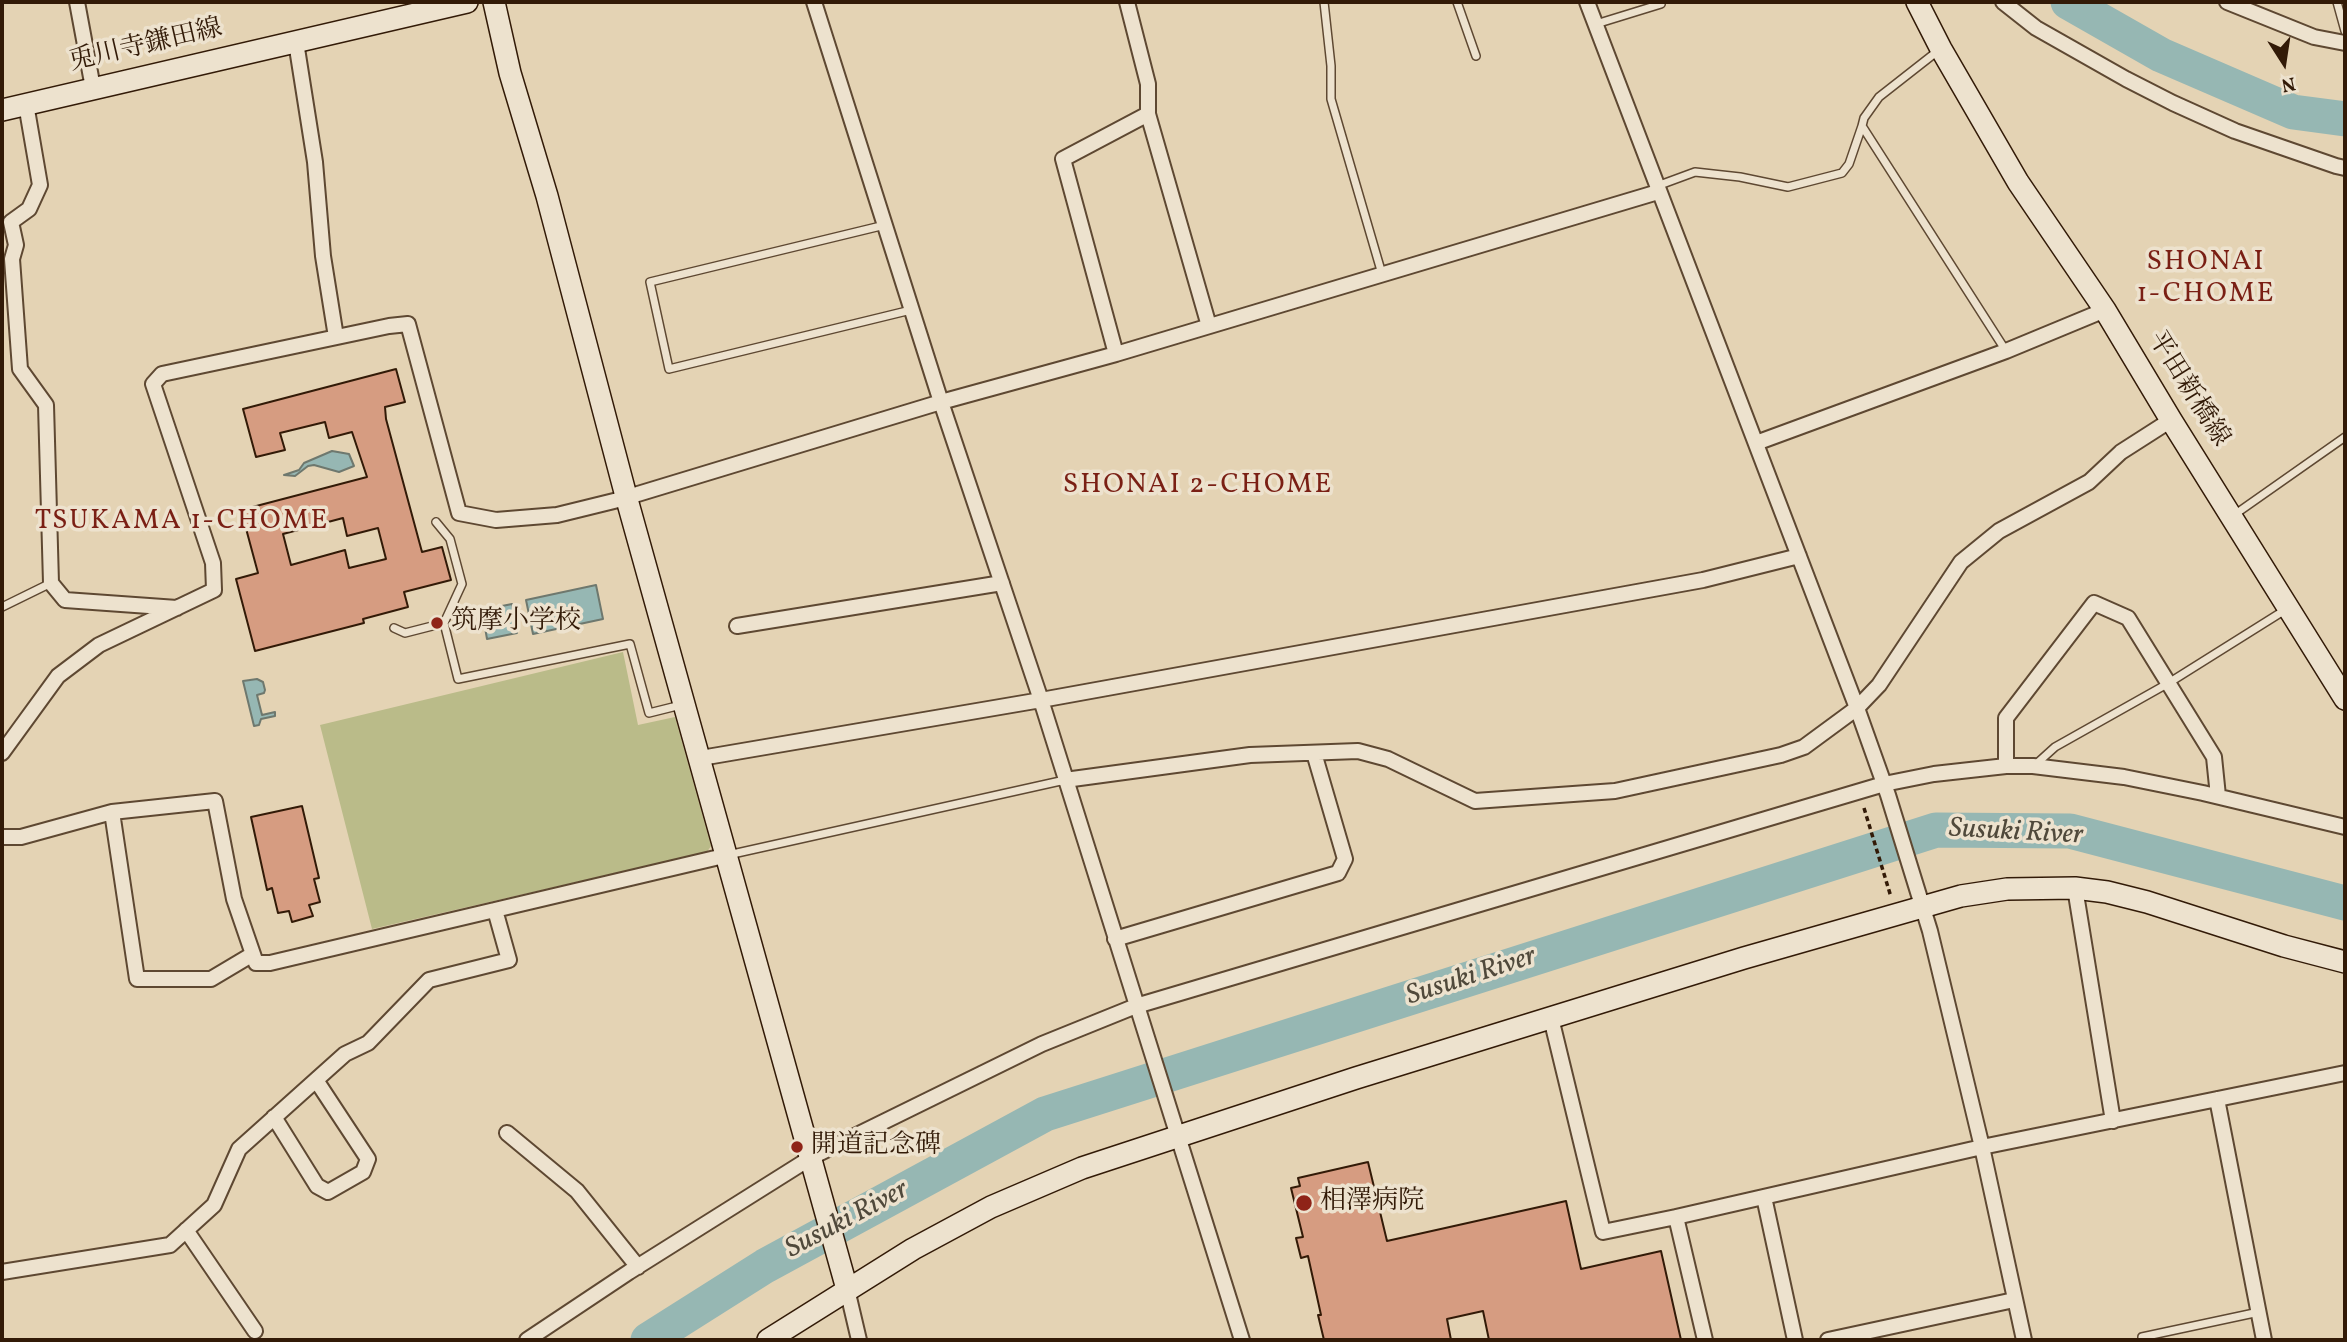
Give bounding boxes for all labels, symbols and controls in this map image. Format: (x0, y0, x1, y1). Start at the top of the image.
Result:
street label: 兎川寺鎌田線 (66, 14, 226, 80)
north arrow (2249, 28, 2319, 98)
text: N (2279, 69, 2298, 98)
district label: SHONAI 1-CHOME (2137, 247, 2275, 313)
street label: 平田新橋線 (2139, 327, 2235, 453)
district label: SHONAI 2-CHOME (1064, 470, 1332, 504)
district label: TSUKAMA 1-CHOME (37, 506, 327, 540)
place label: 筑摩小学校 (451, 607, 581, 639)
marker: 筑摩小学校 (429, 615, 445, 631)
water label: Susuki River (1948, 814, 2084, 854)
water label: Susuki River (1403, 941, 1541, 1015)
place label: 開道記念碑 (811, 1131, 941, 1163)
marker: 開道記念碑 (789, 1139, 805, 1155)
water label: Susuki River (781, 1175, 915, 1267)
place label: 相澤病院 (1320, 1187, 1424, 1219)
marker: 相澤病院 (1294, 1193, 1314, 1213)

